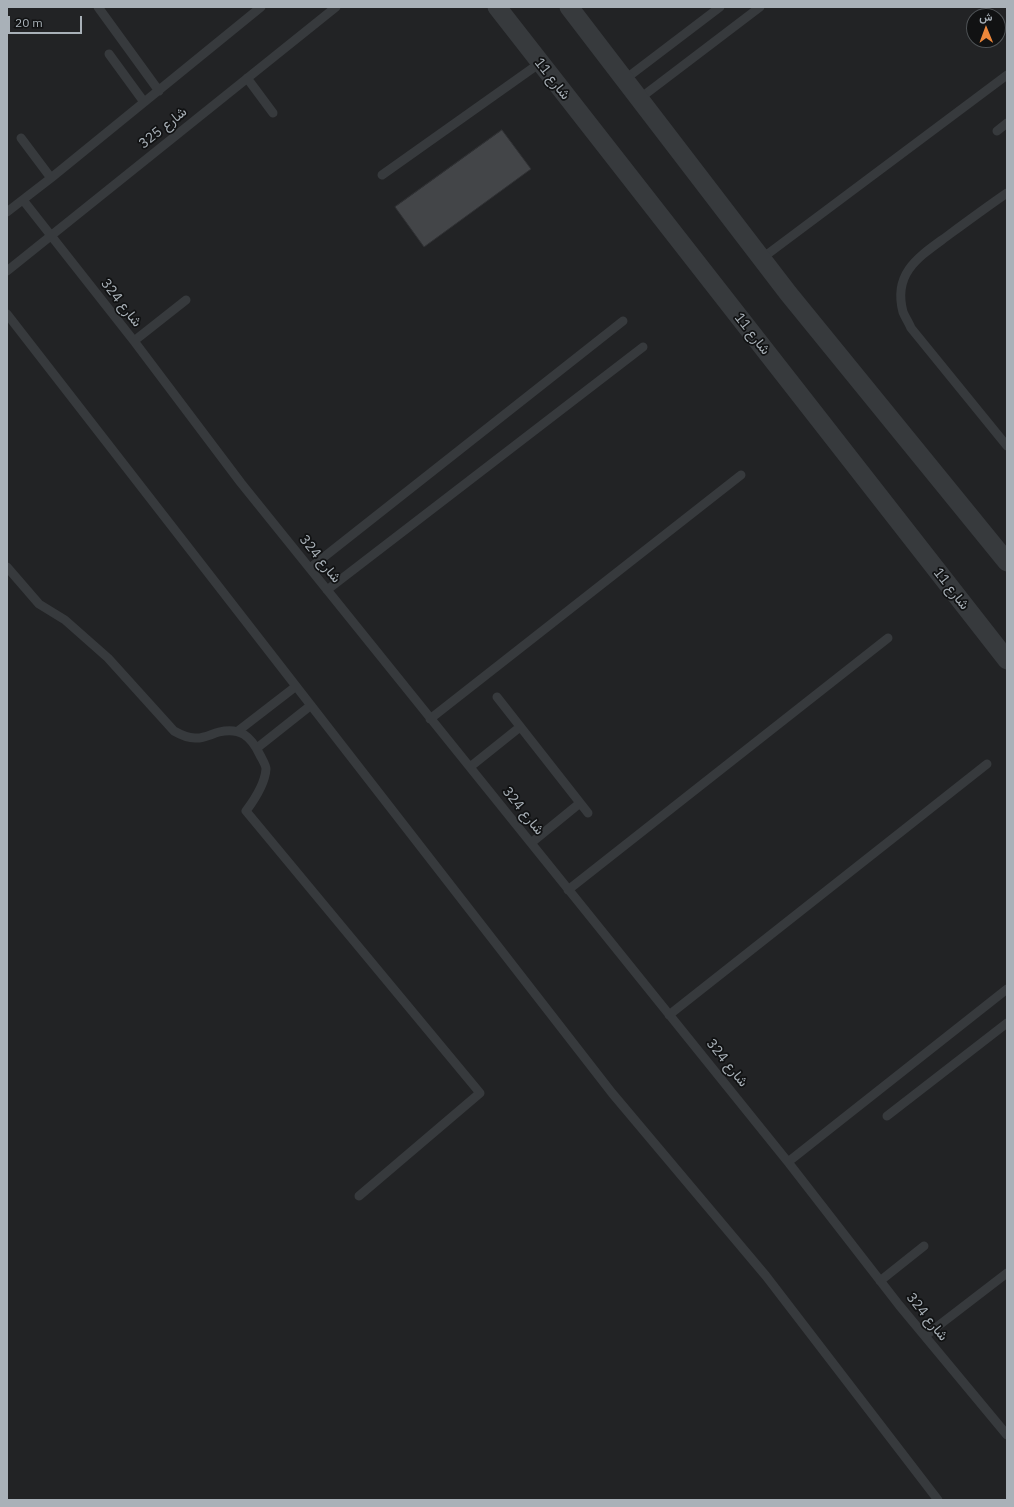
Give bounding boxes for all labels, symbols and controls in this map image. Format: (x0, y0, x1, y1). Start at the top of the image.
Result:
scale bar (10, 8, 84, 34)
north arrow (966, 8, 1006, 48)
text: ش (979, 10, 993, 24)
text: 20 m (15, 15, 43, 30)
street label: شارع 11 (531, 55, 573, 103)
street label: شارع 325 (136, 104, 190, 152)
street label: شارع 324 (97, 276, 145, 330)
street label: شارع 11 (731, 310, 773, 358)
street label: شارع 324 (296, 532, 344, 586)
street label: شارع 11 (930, 565, 972, 613)
street label: شارع 324 (499, 784, 547, 838)
street label: شارع 324 (703, 1036, 751, 1090)
street label: شارع 324 (903, 1290, 951, 1344)

